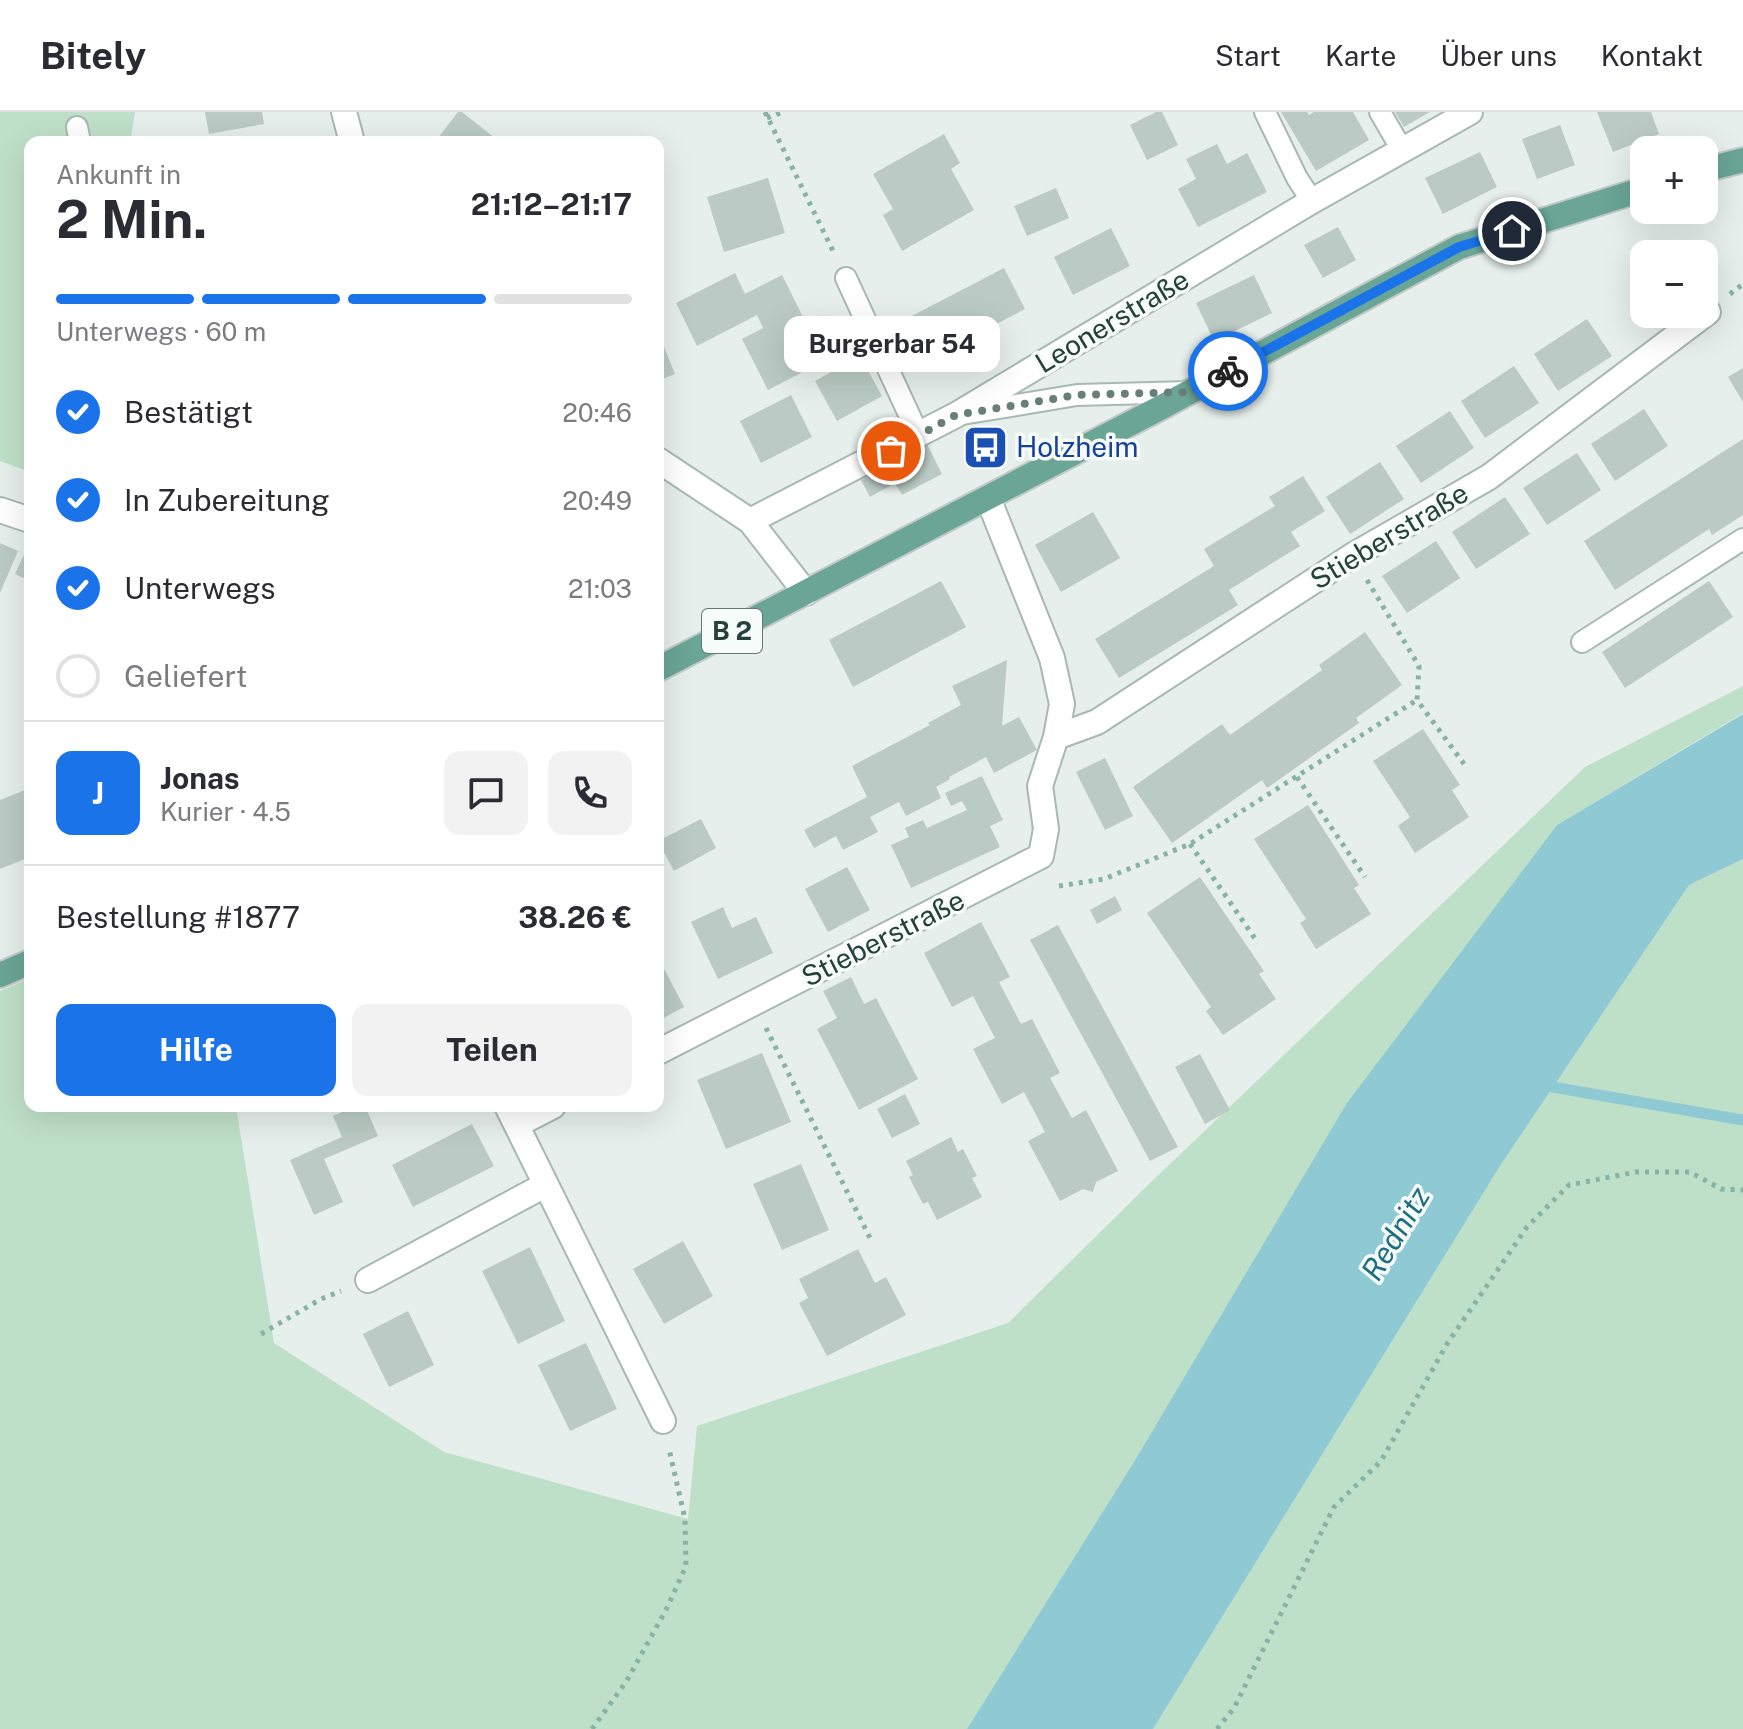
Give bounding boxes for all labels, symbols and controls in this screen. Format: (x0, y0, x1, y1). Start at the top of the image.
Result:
text: Bitely (40, 33, 146, 78)
text: Start (1215, 39, 1281, 72)
text: Karte (1325, 39, 1396, 72)
text: Über uns (1440, 39, 1557, 72)
text: Kontakt (1601, 39, 1703, 72)
map controls (1630, 136, 1718, 328)
button: + (1630, 136, 1718, 224)
text: Ankunft in (56, 159, 181, 190)
text: 21:12–21:17 (471, 186, 632, 222)
text: 2 Min. (56, 189, 207, 250)
pin (1478, 197, 1546, 265)
icon: home (1490, 209, 1534, 253)
button: − (1630, 240, 1718, 328)
street label: Leonerstraße (1029, 262, 1194, 379)
callout: Burgerbar 54 (783, 315, 999, 371)
text: Unterwegs · 60 m (56, 316, 266, 347)
text: Burgerbar 54 (808, 328, 976, 359)
courier (1188, 331, 1268, 411)
icon: bike (1206, 349, 1250, 393)
icon: check (56, 390, 100, 434)
text: Bestätigt (124, 394, 253, 430)
text: 20:46 (562, 397, 632, 428)
pin (857, 417, 925, 485)
bus stop icon: Holzheim (961, 423, 1009, 471)
icon: bag (869, 429, 913, 473)
place label: Holzheim (1016, 430, 1139, 463)
street label: Stieberstraße (1304, 476, 1474, 596)
icon: check (56, 478, 100, 522)
text: In Zubereitung (124, 482, 330, 518)
text: 20:49 (562, 485, 632, 516)
icon: check (56, 566, 100, 610)
text: Unterwegs (124, 570, 275, 606)
text: 21:03 (568, 573, 632, 604)
road number: B 2 (702, 609, 762, 653)
text: Geliefert (124, 658, 247, 694)
button: chat (444, 751, 528, 835)
button: phone (548, 751, 632, 835)
text: Jonas (160, 760, 240, 796)
text: J (92, 775, 104, 811)
text: Kurier · 4.5 (160, 796, 291, 827)
street label: Stieberstraße (796, 882, 970, 993)
text: Bestellung #1877 (56, 899, 300, 935)
text: 38.26 € (518, 899, 632, 935)
button: Hilfe (56, 1004, 336, 1096)
button: Teilen (352, 1004, 632, 1096)
water label: Rednitz (1353, 1180, 1437, 1287)

